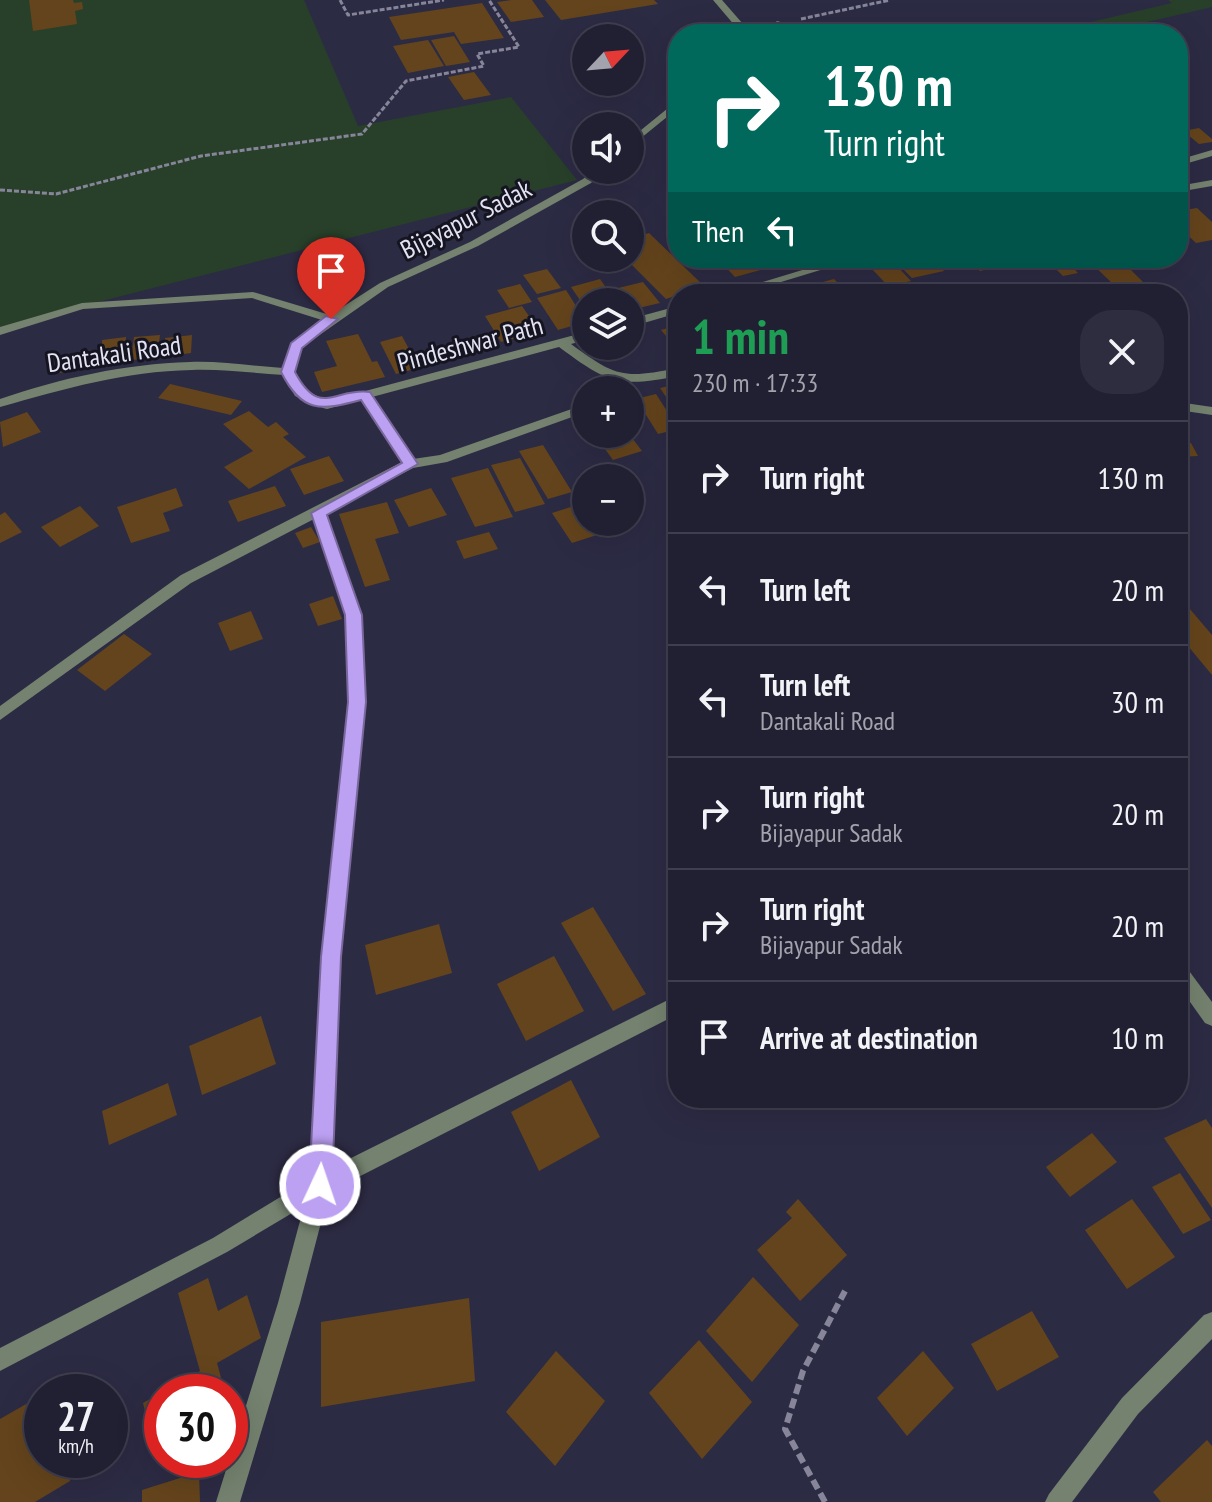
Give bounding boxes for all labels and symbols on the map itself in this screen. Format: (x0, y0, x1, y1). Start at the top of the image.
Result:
north arrow (572, 24, 644, 96)
street label: Bijayapur Sadak (395, 171, 537, 266)
pin (297, 237, 365, 319)
street label: Pindeshwar Path (393, 308, 546, 379)
street label: Dantakali Road (45, 328, 183, 379)
position arrow (278, 1143, 362, 1227)
speed limit sign: 30 (144, 1374, 248, 1478)

